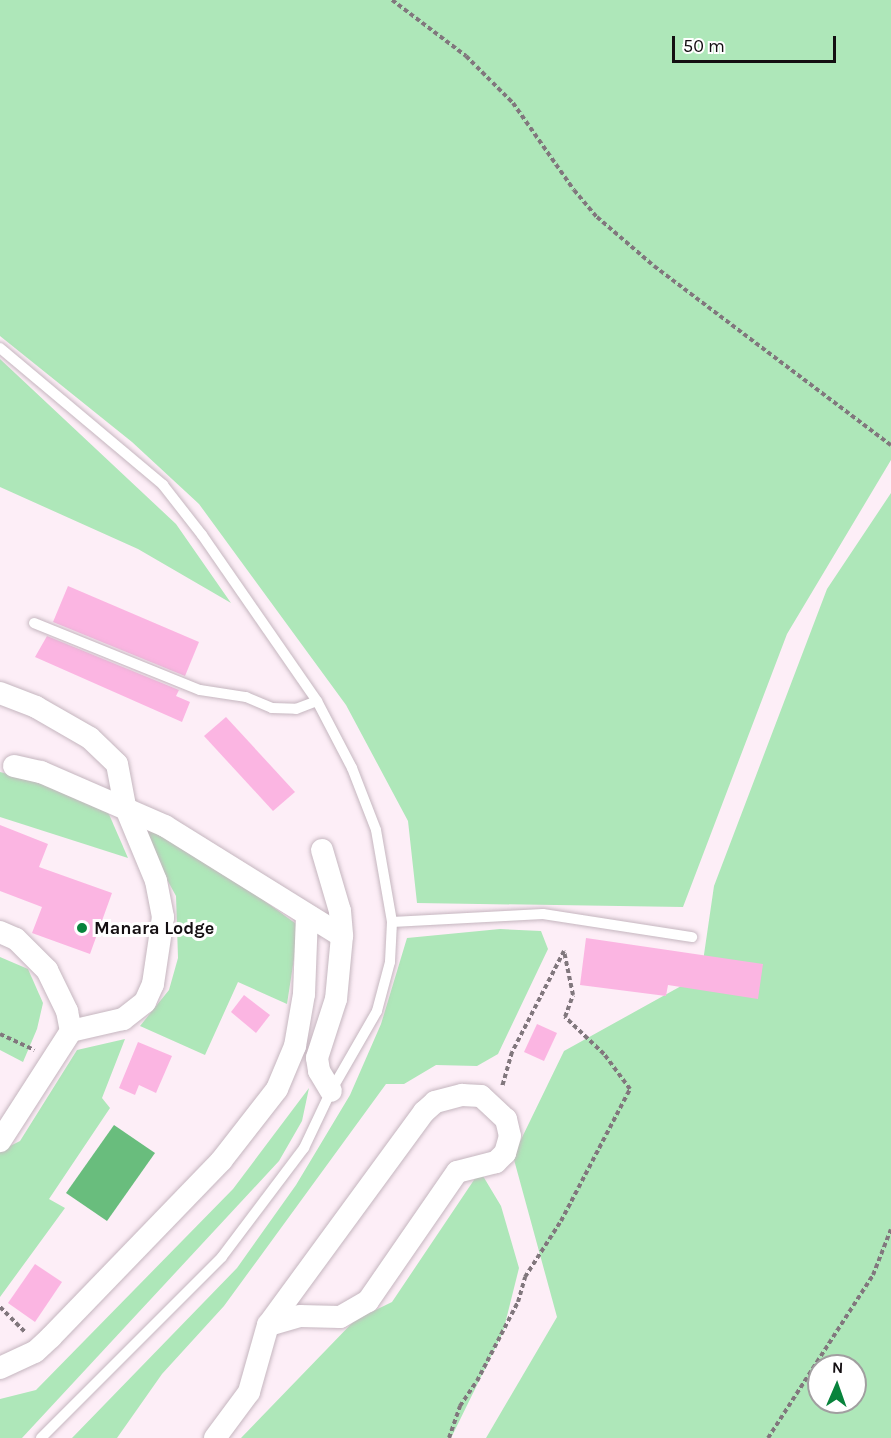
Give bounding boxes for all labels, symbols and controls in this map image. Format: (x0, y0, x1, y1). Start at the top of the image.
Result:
scale bar (675, 24, 838, 62)
text: 50 m (683, 35, 725, 57)
place label: Manara Lodge (94, 917, 214, 939)
marker: Manara Lodge (75, 921, 89, 935)
north arrow (807, 1354, 867, 1414)
text: N (831, 1358, 844, 1377)

